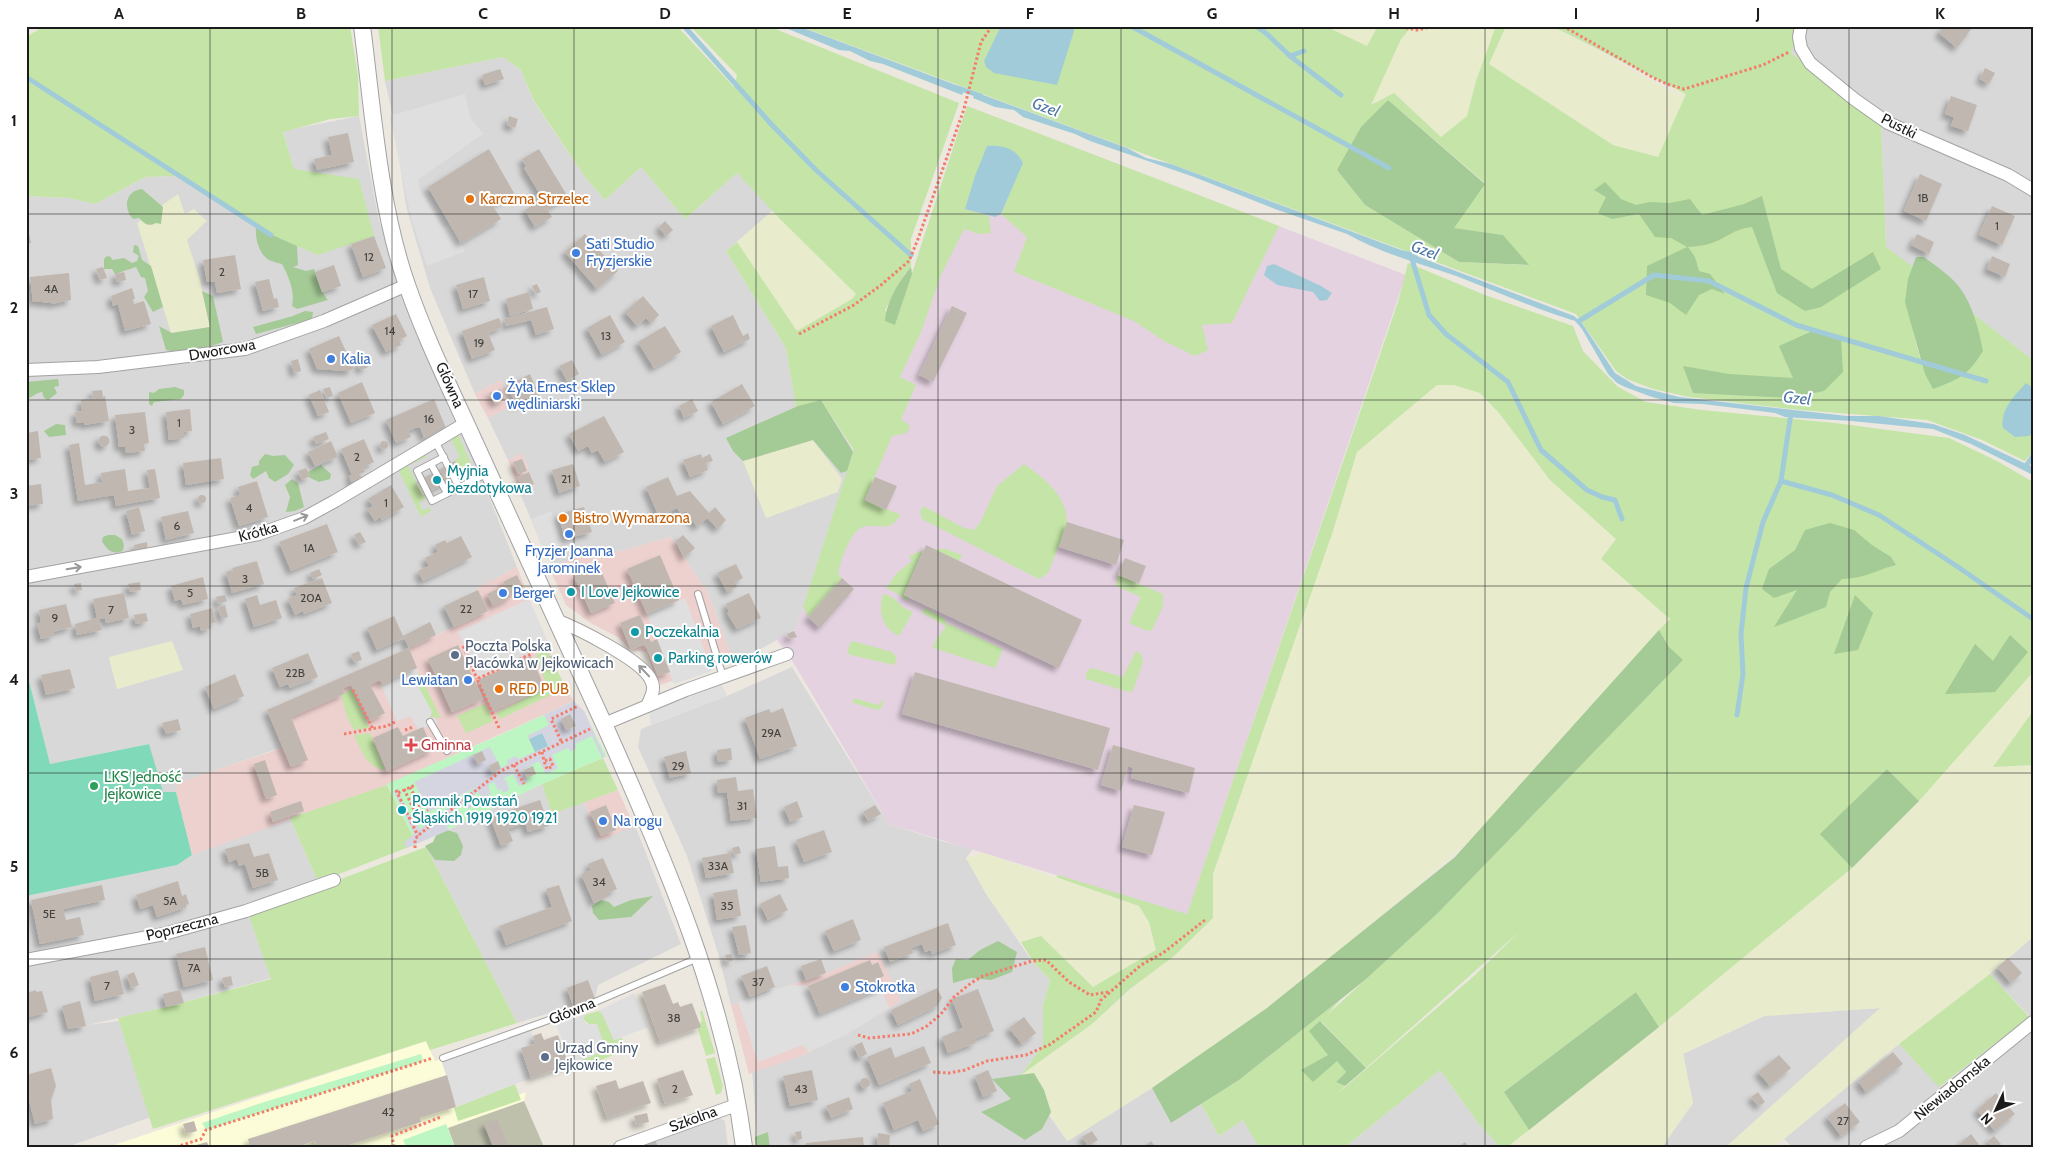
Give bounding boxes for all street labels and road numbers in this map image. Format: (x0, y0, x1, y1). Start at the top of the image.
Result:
street label: Pustki (1878, 109, 1920, 143)
street label: Dworcowa (187, 335, 258, 365)
street label: Główna (432, 359, 468, 411)
street label: Krótka (236, 518, 280, 546)
street label: Poprzeczna (144, 909, 221, 945)
street label: Główna (546, 993, 598, 1028)
street label: Niewiadomska (1910, 1052, 1994, 1124)
street label: Szkolna (667, 1102, 720, 1136)

